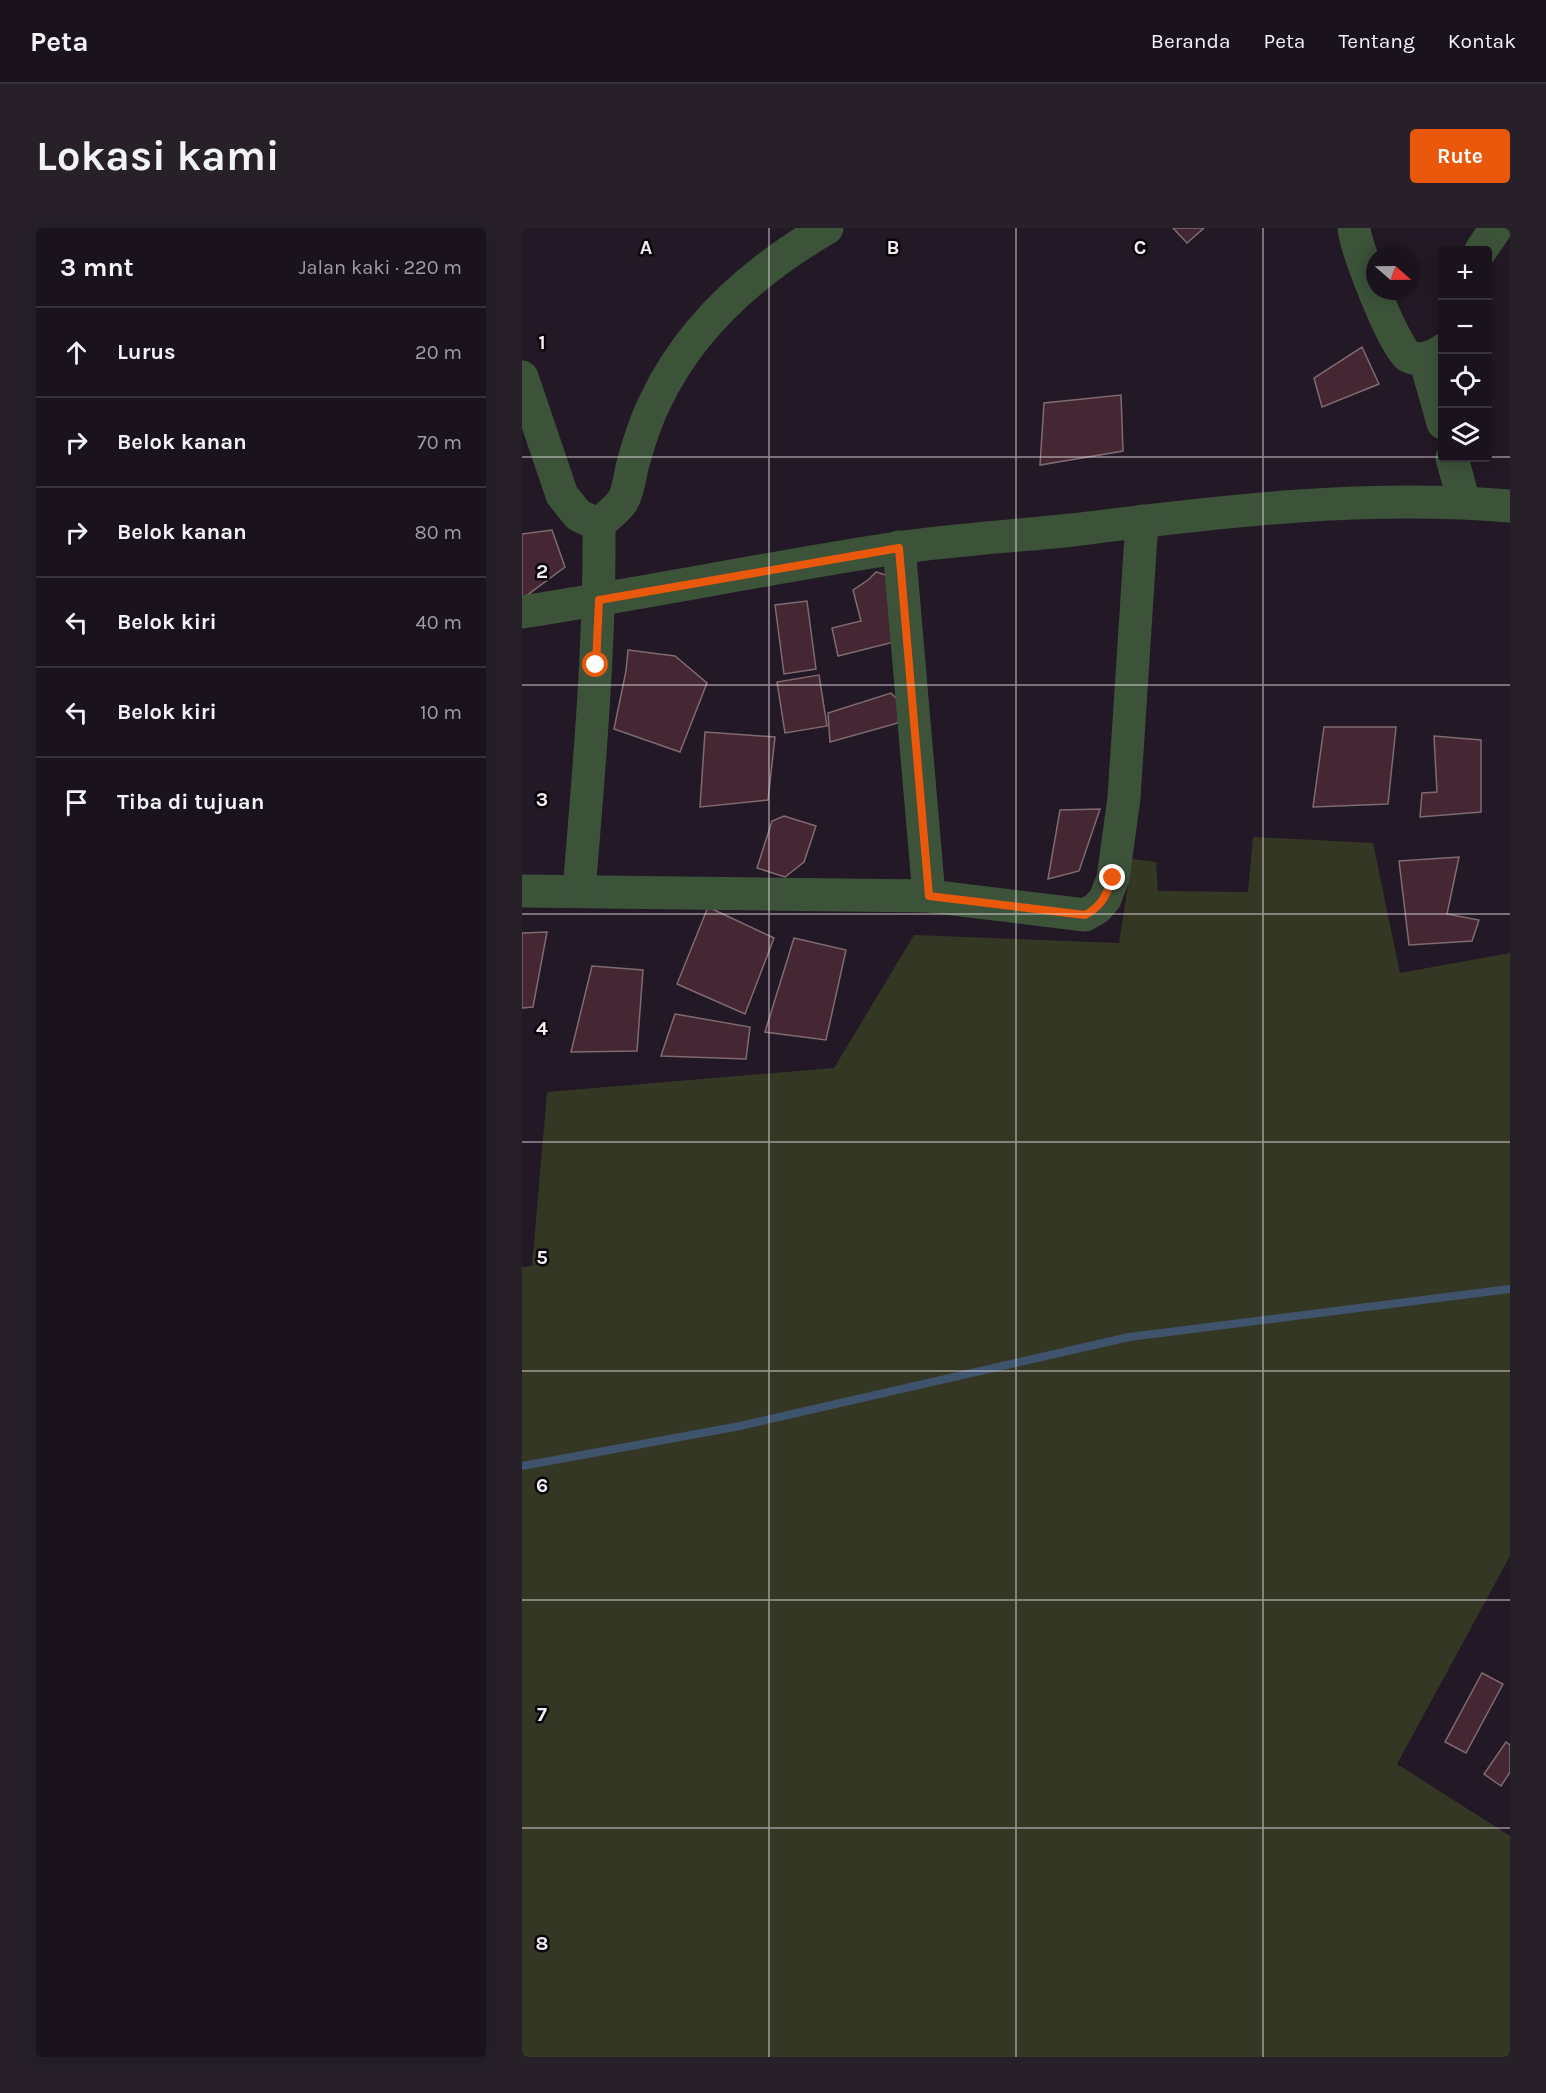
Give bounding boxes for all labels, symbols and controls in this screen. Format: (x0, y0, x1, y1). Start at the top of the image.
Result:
text: Peta (30, 25, 89, 58)
text: Beranda (1151, 29, 1231, 53)
text: Peta (1264, 29, 1305, 53)
text: Tentang (1338, 29, 1415, 53)
text: Kontak (1448, 29, 1516, 53)
button: Rute (1410, 129, 1510, 183)
text: Lokasi kami (36, 131, 280, 181)
text: A (640, 236, 653, 259)
text: B (887, 236, 899, 259)
text: C (1134, 236, 1146, 259)
north arrow (1366, 246, 1420, 300)
map controls (1438, 246, 1492, 462)
button: + (1438, 246, 1492, 300)
text: 3 mnt (60, 252, 134, 283)
text: Jalan kaki · 220 m (298, 256, 462, 279)
button: − (1438, 300, 1492, 354)
text: 1 (538, 331, 546, 354)
icon: ahead (60, 336, 93, 369)
text: Lurus (117, 339, 176, 365)
text: 20 m (415, 341, 462, 364)
button: locate (1438, 354, 1492, 408)
button: layers (1438, 408, 1492, 462)
icon: right (60, 426, 93, 459)
text: Belok kanan (117, 429, 247, 455)
text: 70 m (417, 431, 462, 454)
icon: right (60, 516, 93, 549)
text: Belok kanan (117, 519, 247, 545)
text: 80 m (414, 521, 462, 544)
text: 2 (536, 560, 548, 583)
icon: left (60, 606, 93, 639)
text: Belok kiri (117, 609, 217, 635)
text: 40 m (416, 611, 462, 634)
route start (582, 651, 608, 677)
icon: left (60, 696, 93, 729)
text: Belok kiri (117, 699, 217, 725)
text: 10 m (420, 701, 462, 724)
icon: arrive (60, 786, 93, 819)
text: 3 (536, 788, 548, 811)
text: Tiba di tujuan (117, 789, 264, 815)
route end (1099, 864, 1125, 890)
text: 4 (536, 1017, 548, 1040)
text: 5 (536, 1246, 548, 1269)
text: 6 (536, 1474, 548, 1497)
text: 7 (537, 1703, 547, 1726)
text: 8 (536, 1932, 548, 1955)

